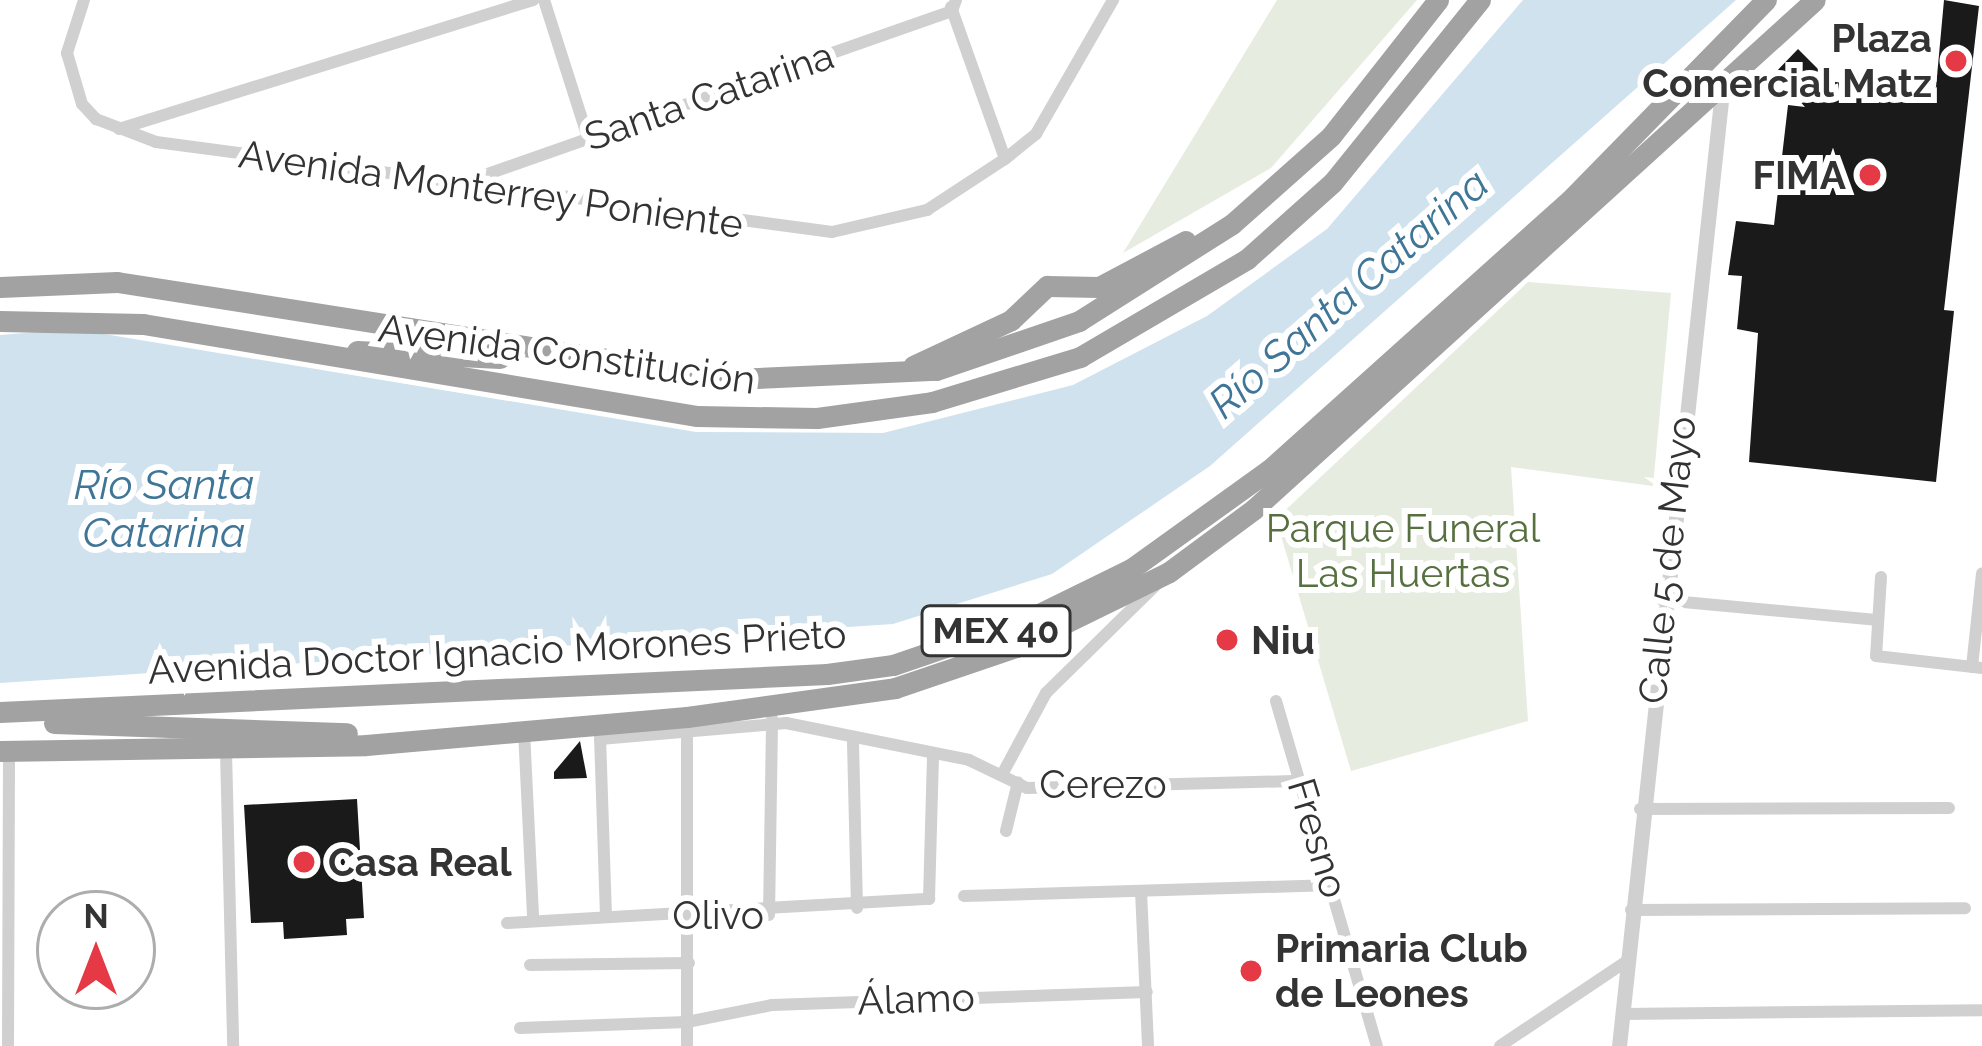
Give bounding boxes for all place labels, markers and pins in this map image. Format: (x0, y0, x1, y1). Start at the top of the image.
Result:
place label: Plaza Comercial Matz (1641, 16, 1932, 107)
marker: Plaza Comercial Matz (1943, 48, 1969, 74)
place label: FIMA (1753, 152, 1846, 198)
marker: FIMA (1857, 162, 1883, 188)
place label: Niu (1251, 617, 1315, 663)
marker: Niu (1214, 627, 1240, 653)
place label: Casa Real (328, 839, 511, 885)
marker: Casa Real (291, 849, 317, 875)
place label: Primaria Club de Leones (1275, 926, 1528, 1017)
marker: Primaria Club de Leones (1238, 958, 1264, 984)

